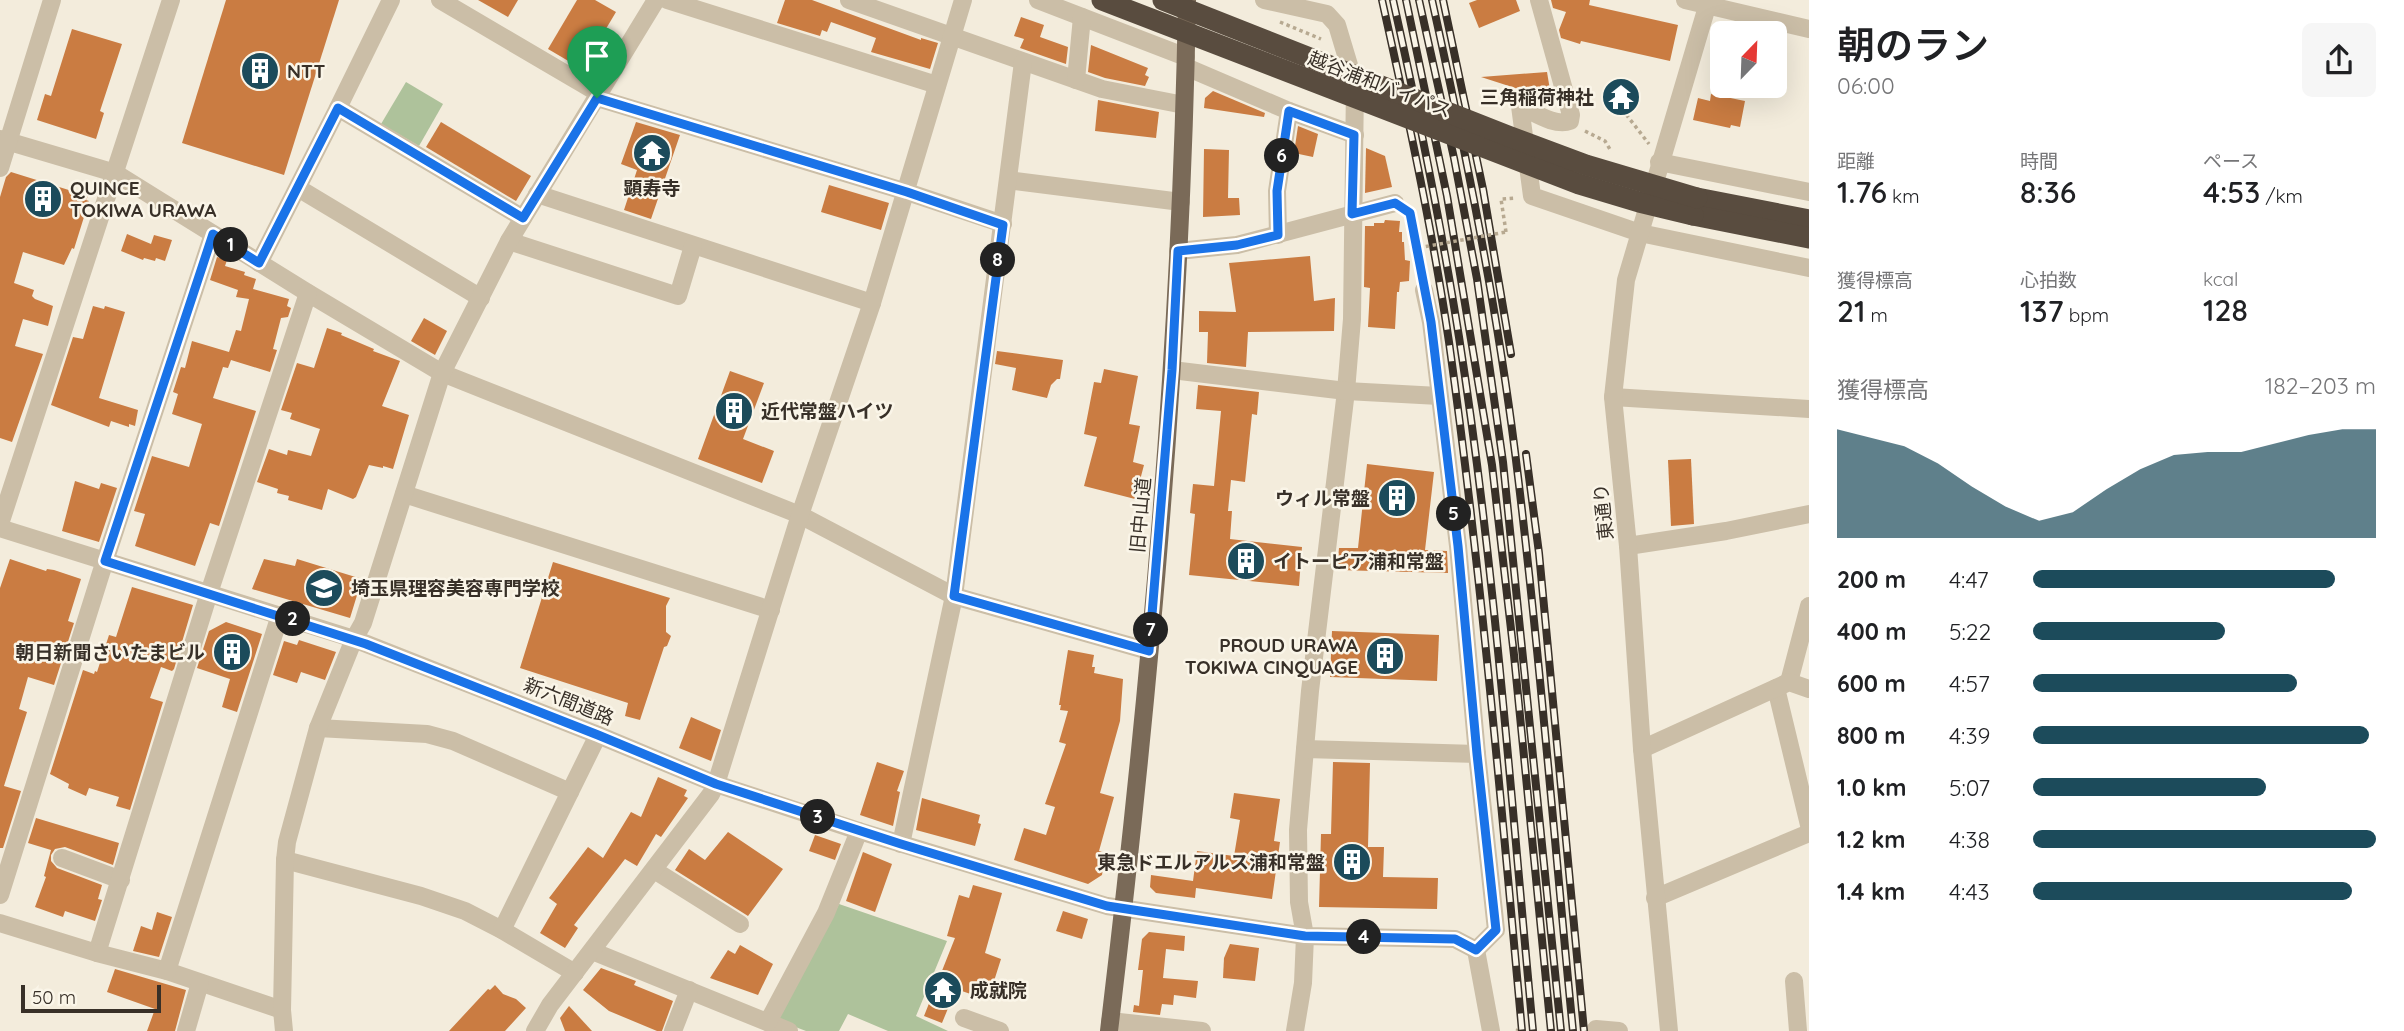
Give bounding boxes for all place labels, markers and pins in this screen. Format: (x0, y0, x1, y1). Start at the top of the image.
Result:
pin (567, 26, 627, 98)
building icon: NTT (239, 50, 281, 92)
place label: NTT (287, 59, 325, 83)
temple icon: 三角稲荷神社 (1600, 76, 1642, 118)
place label: 三角稲荷神社 (1480, 85, 1594, 109)
temple icon: 顕寿寺 (631, 132, 673, 174)
pin: 6 (1264, 138, 1300, 174)
place label: QUINCE TOKIWA URAWA (70, 176, 216, 222)
place label: 顕寿寺 (623, 176, 681, 200)
building icon: QUINCE TOKIWA URAWA (22, 178, 64, 220)
pin: 1 (214, 228, 248, 262)
pin: 8 (981, 243, 1016, 278)
building icon: 近代常盤ハイツ (713, 390, 755, 432)
place label: 近代常盤ハイツ (761, 399, 894, 423)
building icon: ウィル常盤 (1376, 477, 1418, 519)
place label: ウィル常盤 (1275, 486, 1370, 510)
pin: 5 (1436, 496, 1472, 532)
building icon: イトーピア浦和常盤 (1225, 540, 1267, 582)
place label: イトーピア浦和常盤 (1273, 549, 1444, 573)
school or university icon: 埼玉県理容美容専門学校 (303, 567, 345, 609)
place label: 埼玉県理容美容専門学校 (351, 576, 560, 600)
pin: 2 (276, 602, 310, 636)
pin: 7 (1134, 612, 1168, 648)
building icon: 朝日新聞さいたまビル (211, 631, 253, 673)
place label: PROUD URAWA TOKIWA CINQUAGE (1185, 633, 1358, 679)
building icon: PROUD URAWA TOKIWA CINQUAGE (1364, 635, 1406, 677)
place label: 朝日新聞さいたまビル (16, 640, 205, 664)
pin: 3 (800, 800, 836, 834)
building icon: 東急ドエルアルス浦和常盤 (1331, 841, 1373, 883)
place label: 東急ドエルアルス浦和常盤 (1097, 850, 1325, 874)
pin: 4 (1346, 920, 1382, 954)
temple icon: 成就院 (922, 969, 964, 1011)
place label: 成就院 (970, 978, 1027, 1002)

